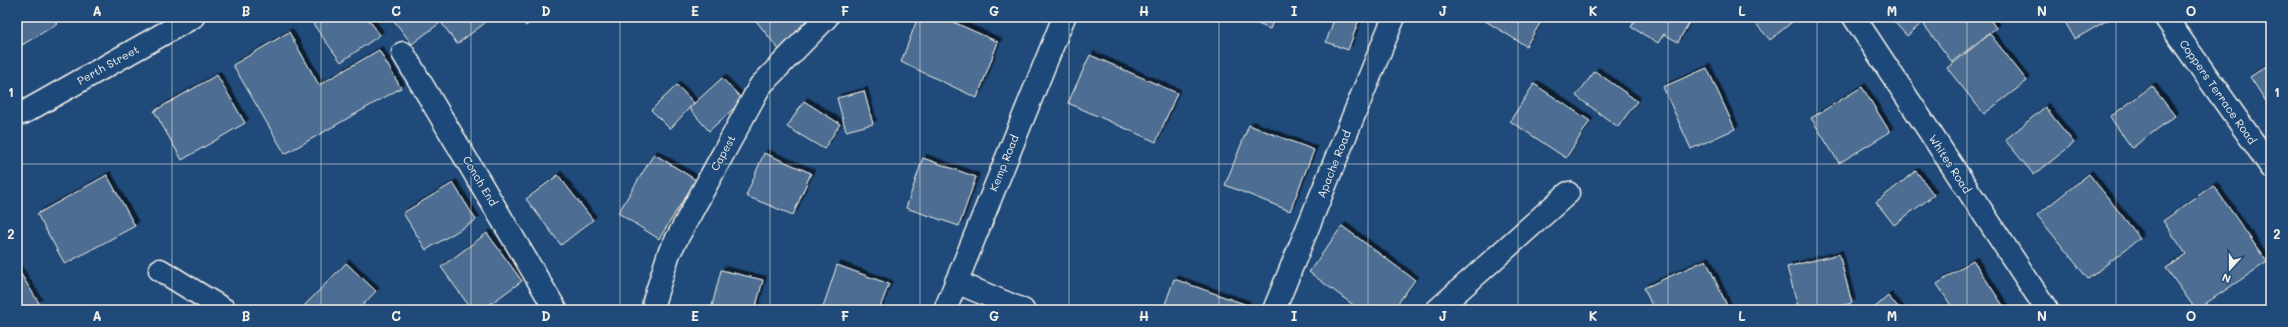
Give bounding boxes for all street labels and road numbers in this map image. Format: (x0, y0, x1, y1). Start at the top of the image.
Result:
street label: Coppers Terrace Road (2177, 37, 2260, 147)
street label: Perth Street (74, 41, 142, 88)
street label: Apache Road (1313, 128, 1354, 200)
street label: Whites Road (1926, 131, 1975, 196)
street label: Capest (707, 132, 739, 173)
street label: Kemp Road (985, 132, 1022, 193)
street label: Conch End (460, 153, 501, 209)

